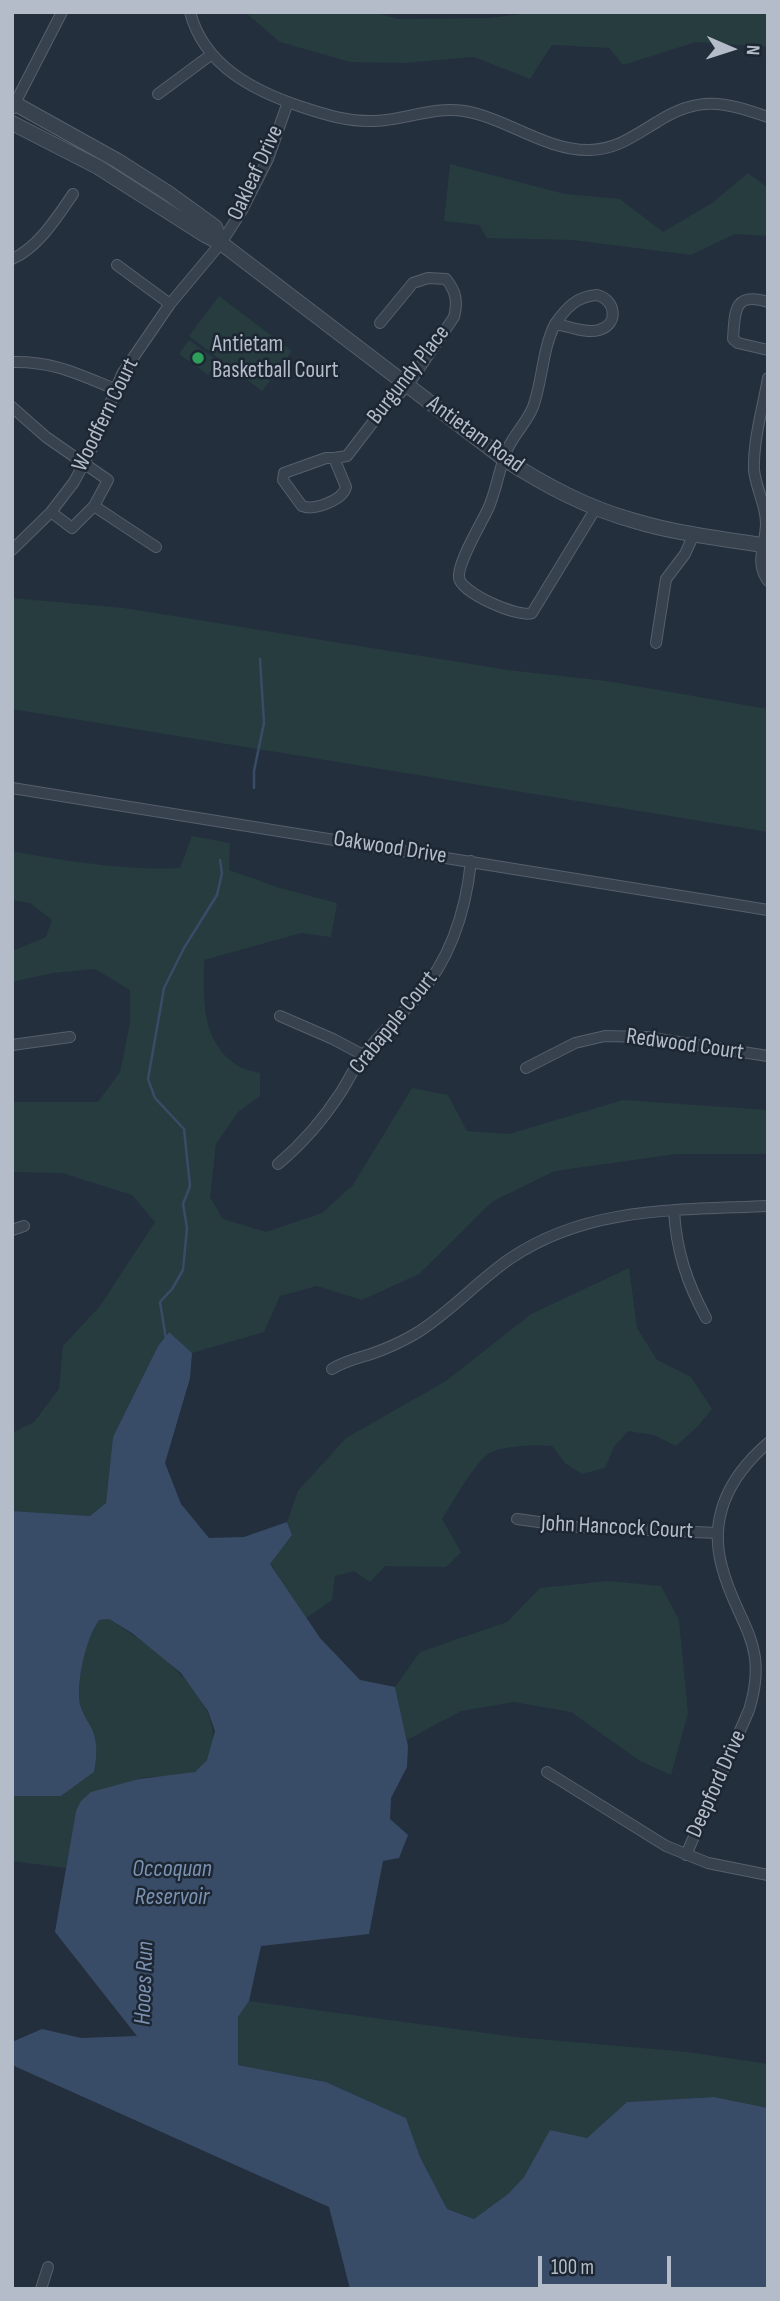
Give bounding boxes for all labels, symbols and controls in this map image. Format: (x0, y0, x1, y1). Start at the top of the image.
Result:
north arrow (696, 14, 766, 84)
text: N (741, 44, 764, 56)
street label: Oakleaf Drive (222, 121, 290, 225)
street label: Burgundy Place (362, 320, 456, 430)
place label: Antietam Basketball Court (212, 331, 339, 385)
marker: Antietam Basketball Court (190, 350, 206, 366)
street label: Woodfern Court (67, 354, 145, 476)
street label: Antietam Road (421, 391, 529, 479)
street label: Oakwood Drive (331, 825, 449, 871)
street label: Crabapple Court (344, 966, 444, 1080)
street label: Redwood Court (624, 1023, 746, 1067)
street label: John Hancock Court (540, 1510, 694, 1546)
street label: Deepford Drive (681, 1726, 753, 1842)
water label: Occoquan Reservoir (132, 1856, 212, 1912)
water label: Hooes Run (129, 1941, 161, 2025)
scale bar (542, 2242, 675, 2286)
text: 100 m (551, 2255, 594, 2280)

